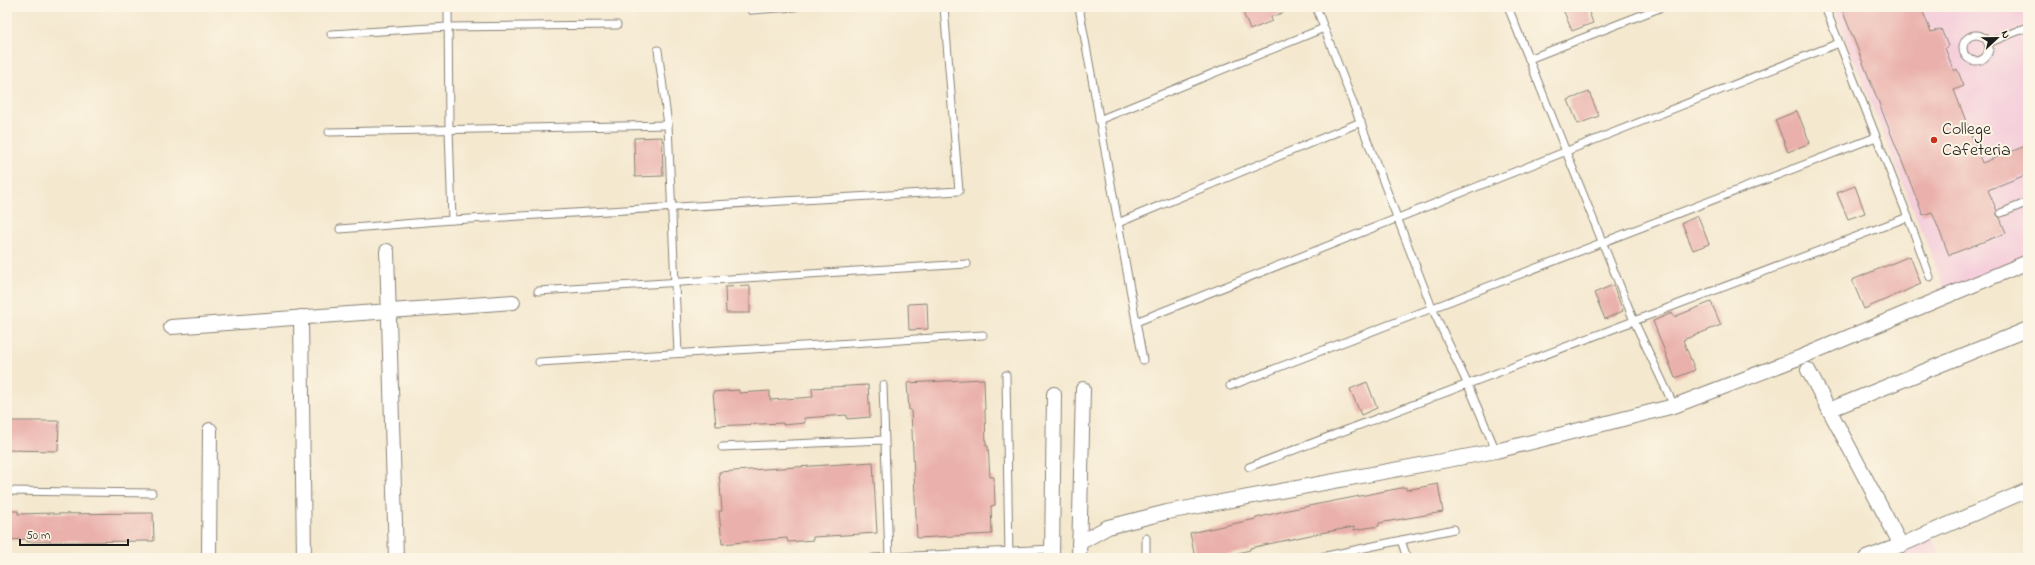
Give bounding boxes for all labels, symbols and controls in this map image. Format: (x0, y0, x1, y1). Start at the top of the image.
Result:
north arrow (1977, 18, 2017, 58)
text: N (1997, 28, 2014, 41)
place label: College Cafeteria (1942, 117, 2011, 164)
marker: College Cafeteria (1929, 135, 1939, 145)
scale bar (20, 521, 128, 547)
text: 50 m (26, 527, 50, 545)

